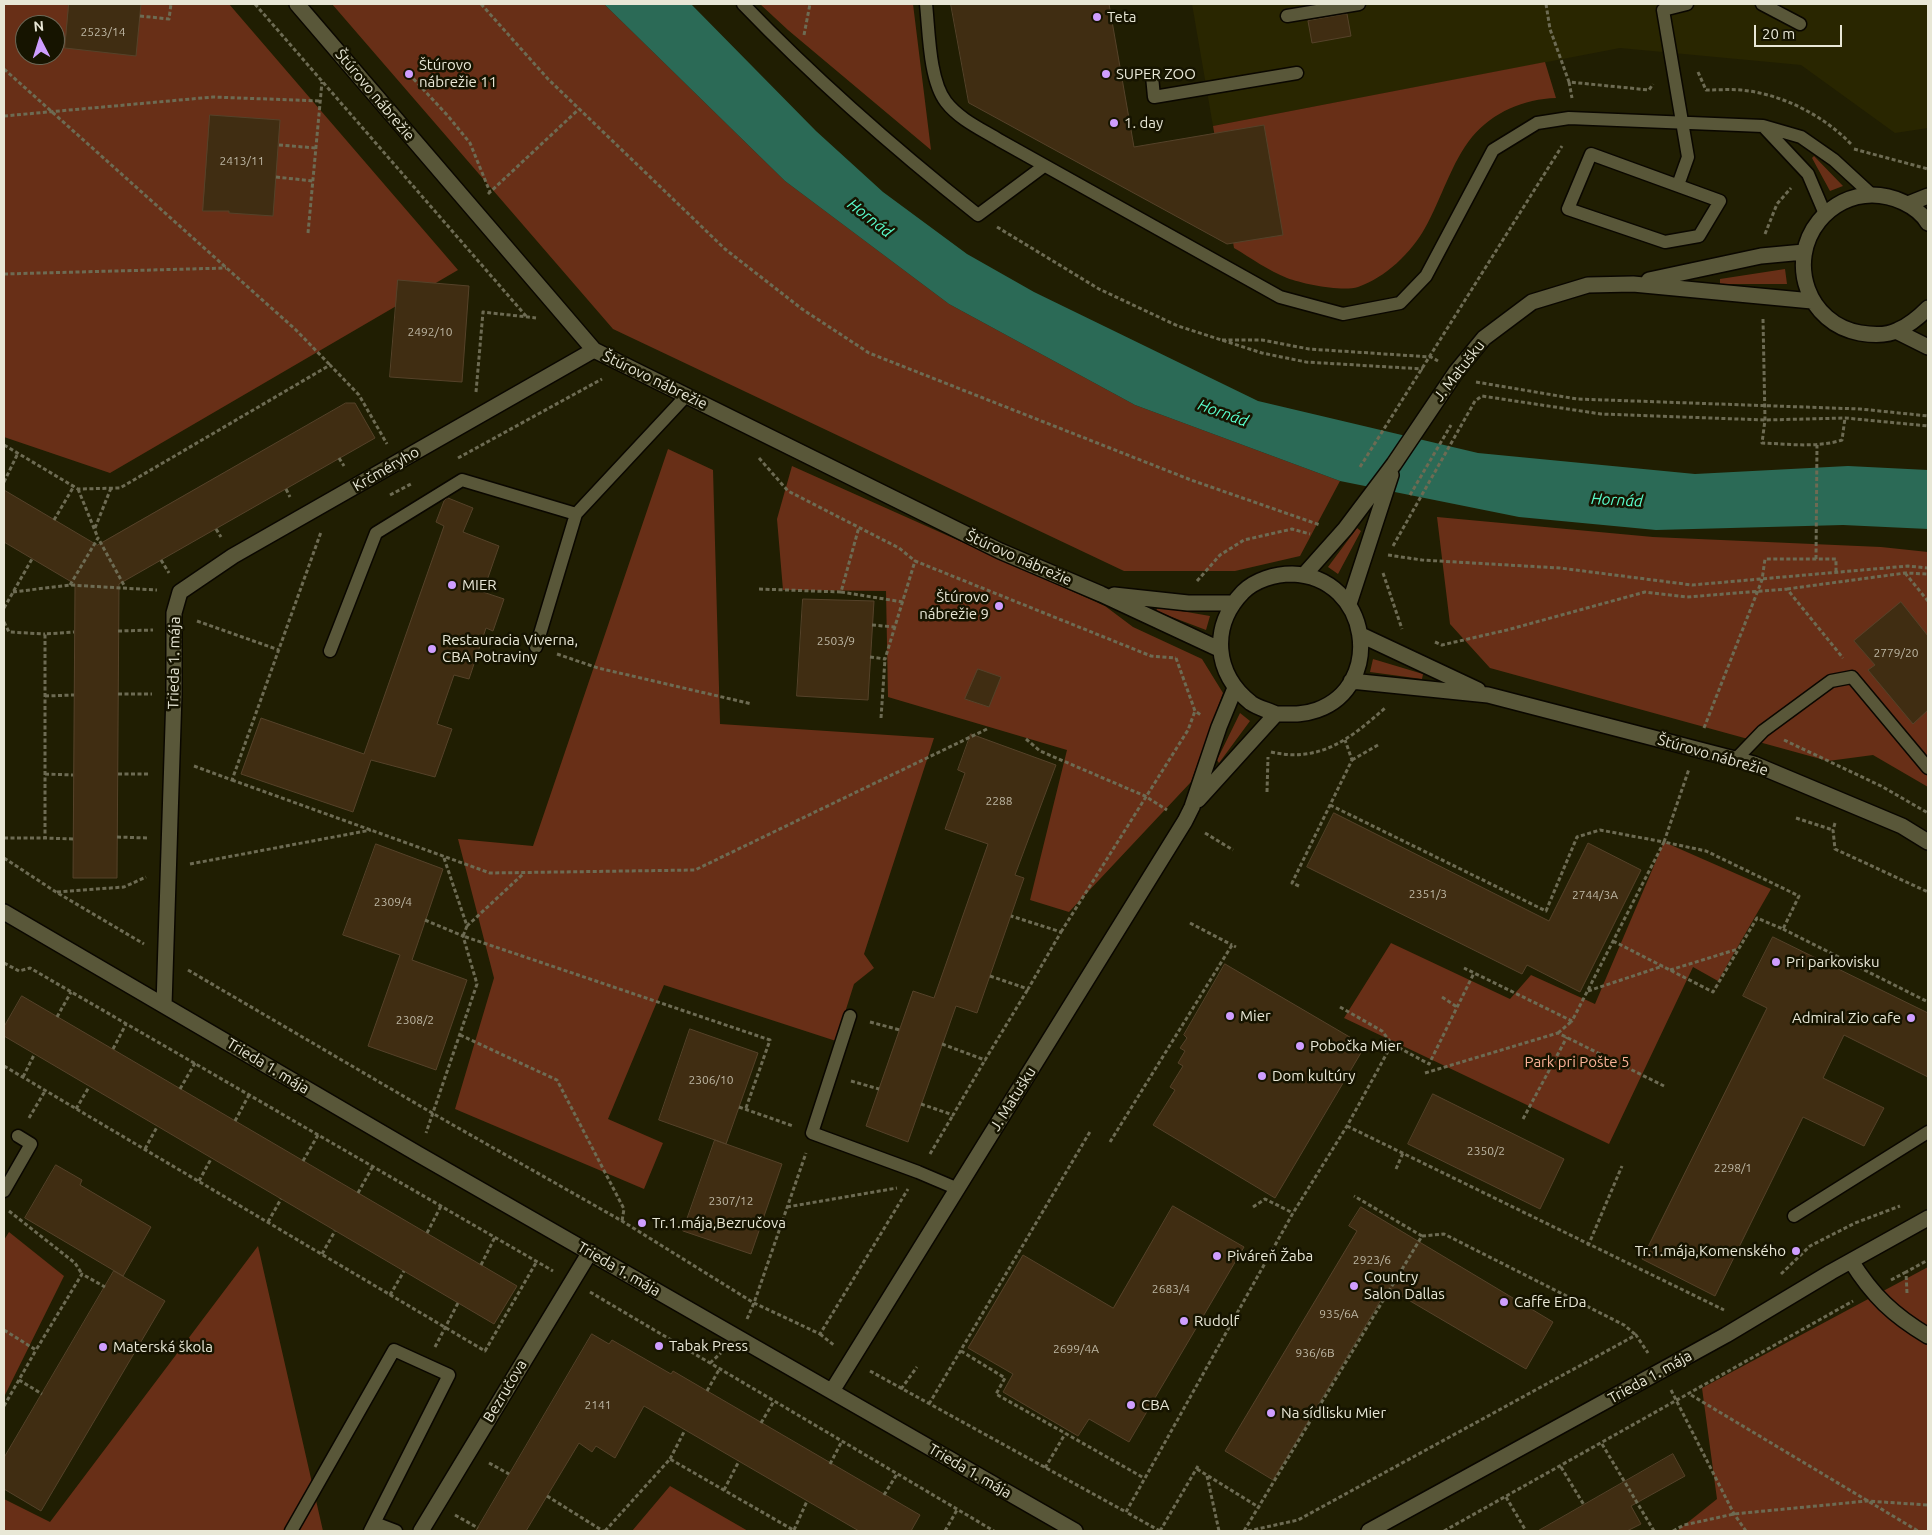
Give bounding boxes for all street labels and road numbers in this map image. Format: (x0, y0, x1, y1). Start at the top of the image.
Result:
street label: Štúrovo nábrežie (331, 46, 419, 144)
street label: J. Matušku (1430, 337, 1488, 405)
street label: Štúrovo nábrežie (600, 347, 710, 413)
street label: Krčméryho (350, 443, 422, 495)
street label: Štúrovo nábrežie (963, 527, 1075, 589)
street label: Trieda 1. mája (164, 616, 184, 710)
street label: Štúrovo nábrežie (1656, 731, 1770, 779)
street label: Trieda 1. mája (224, 1034, 312, 1098)
street label: J. Matušku (986, 1064, 1040, 1134)
street label: Trieda 1. mája (574, 1238, 664, 1300)
street label: Trieda 1. mája (1605, 1347, 1695, 1407)
street label: Bezručova (479, 1357, 531, 1425)
street label: Trieda 1. mája (925, 1440, 1015, 1502)

